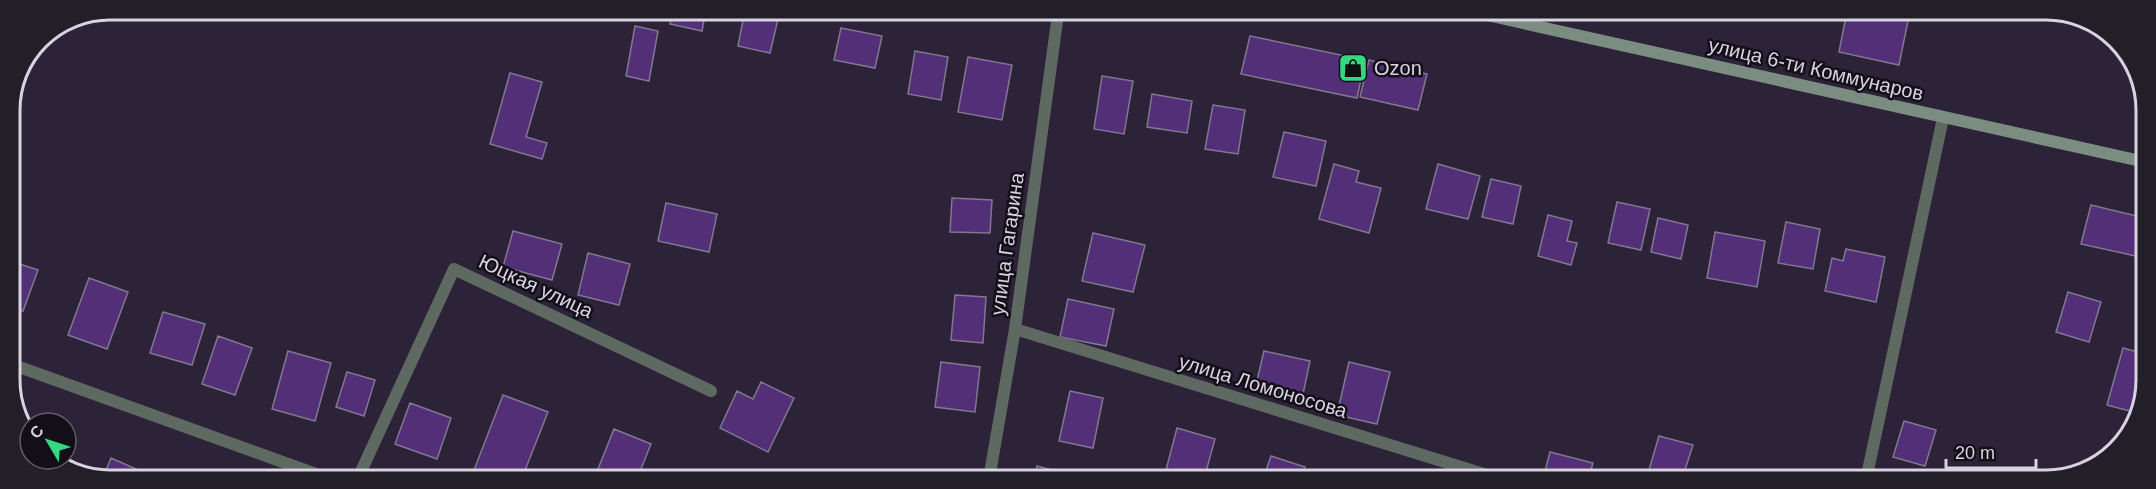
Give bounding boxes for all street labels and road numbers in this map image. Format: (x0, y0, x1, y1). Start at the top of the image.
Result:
street label: улица 6-ти Коммунаров (1706, 34, 1926, 104)
street label: улица Гагарина (986, 170, 1028, 317)
street label: Юцкая улица (475, 250, 597, 322)
street label: улица Ломоносова (1176, 350, 1351, 422)

